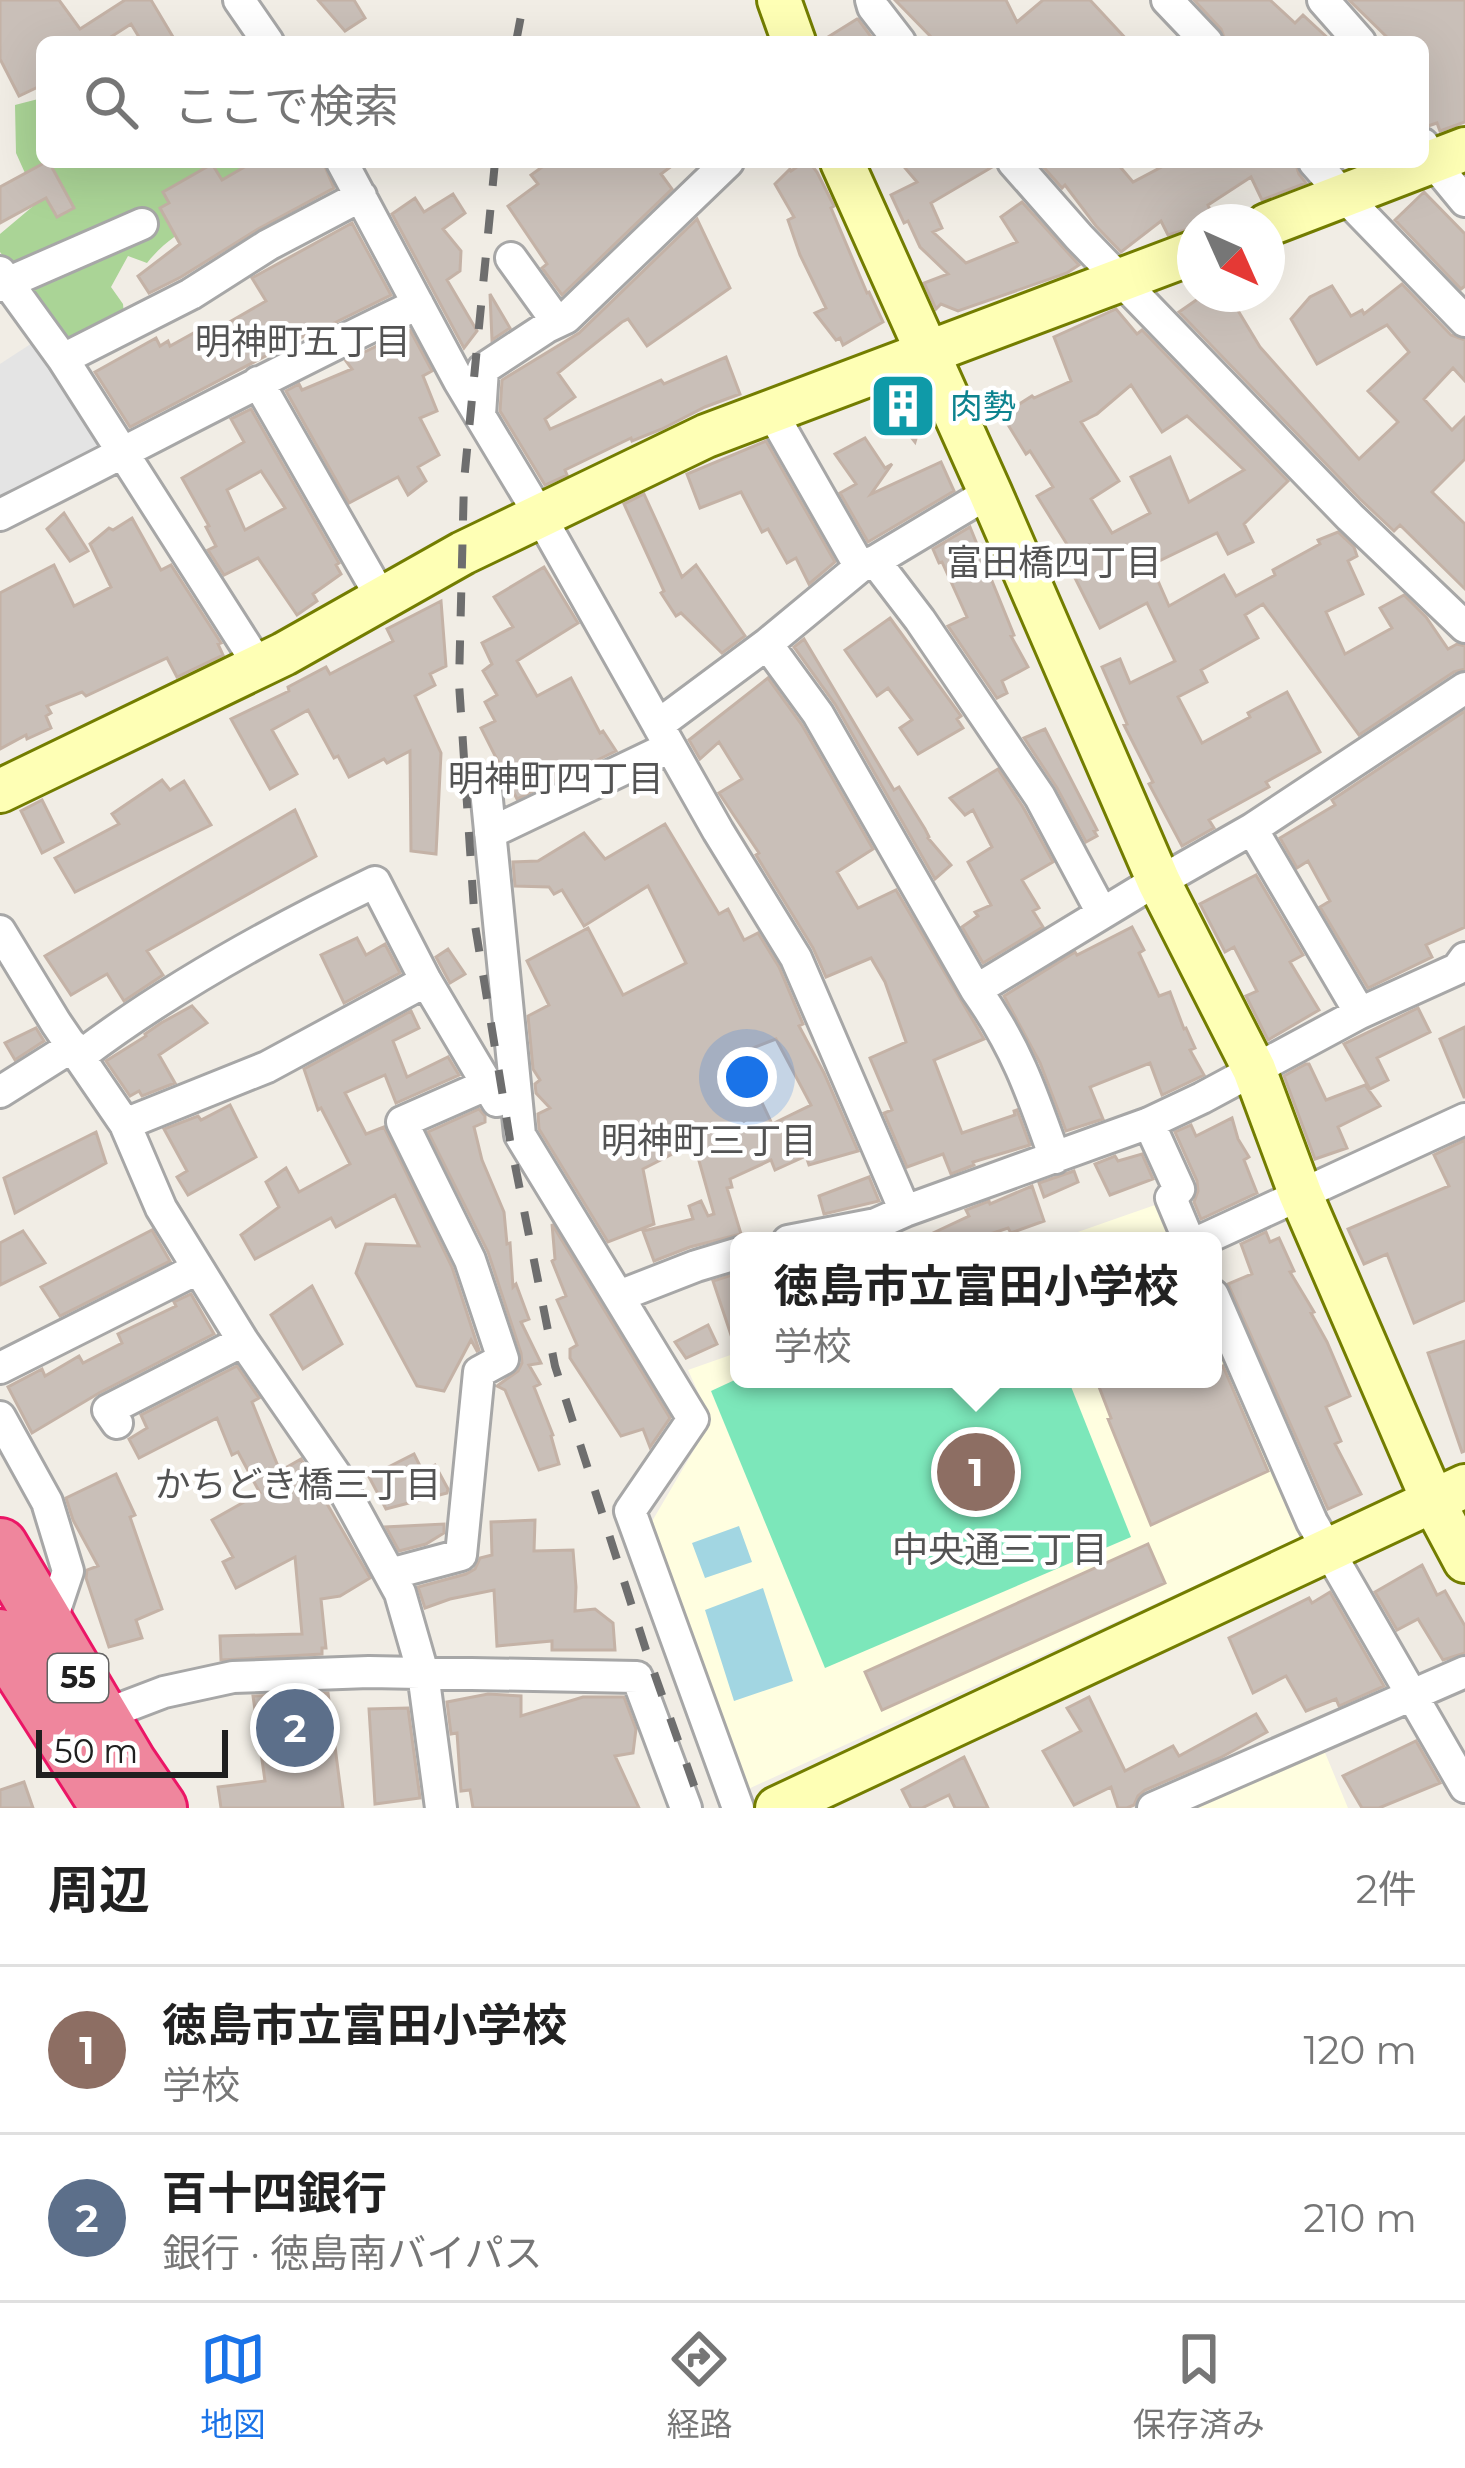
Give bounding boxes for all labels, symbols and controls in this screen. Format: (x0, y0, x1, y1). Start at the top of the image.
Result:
search box (36, 36, 1429, 168)
icon: search (78, 69, 144, 135)
text: ここで検索 (174, 78, 399, 133)
north arrow (1177, 204, 1285, 312)
district label: 明神町五丁目 (195, 319, 411, 363)
building icon: 肉勢 (868, 371, 938, 441)
place label: 肉勢 (950, 386, 1016, 426)
district label: 富田橋四丁目 (946, 540, 1162, 584)
district label: 明神町四丁目 (448, 756, 664, 800)
your location (717, 1047, 777, 1107)
district label: 明神町三丁目 (601, 1118, 817, 1162)
popup (730, 1232, 1222, 1388)
text: 徳島市立富田小学校 (773, 1258, 1179, 1313)
text: 学校 (773, 1322, 852, 1370)
pin: 1 (937, 1427, 1015, 1517)
district label: かちどき橋三丁目 (155, 1462, 441, 1506)
district label: 中央通三丁目 (892, 1527, 1108, 1571)
road number: 55 (48, 1654, 108, 1702)
pin: 2 (256, 1683, 334, 1773)
scale bar (36, 1724, 228, 1777)
text: 50 m (54, 1731, 138, 1771)
text: 周辺 (48, 1859, 150, 1921)
text: 2件 (1356, 1865, 1417, 1913)
text: 徳島市立富田小学校 (162, 1997, 567, 2052)
text: 1 (79, 2026, 95, 2074)
text: 120 m (1303, 2026, 1417, 2074)
text: 学校 (162, 2061, 240, 2109)
text: 百十四銀行 (162, 2165, 387, 2220)
text: 2 (75, 2194, 99, 2242)
text: 210 m (1303, 2194, 1417, 2242)
text: 銀行 · 徳島南バイパス (162, 2229, 542, 2277)
tab: 地図 (200, 2326, 266, 2446)
tab: 経路 (666, 2326, 732, 2446)
tab: 保存済み (1133, 2326, 1265, 2446)

